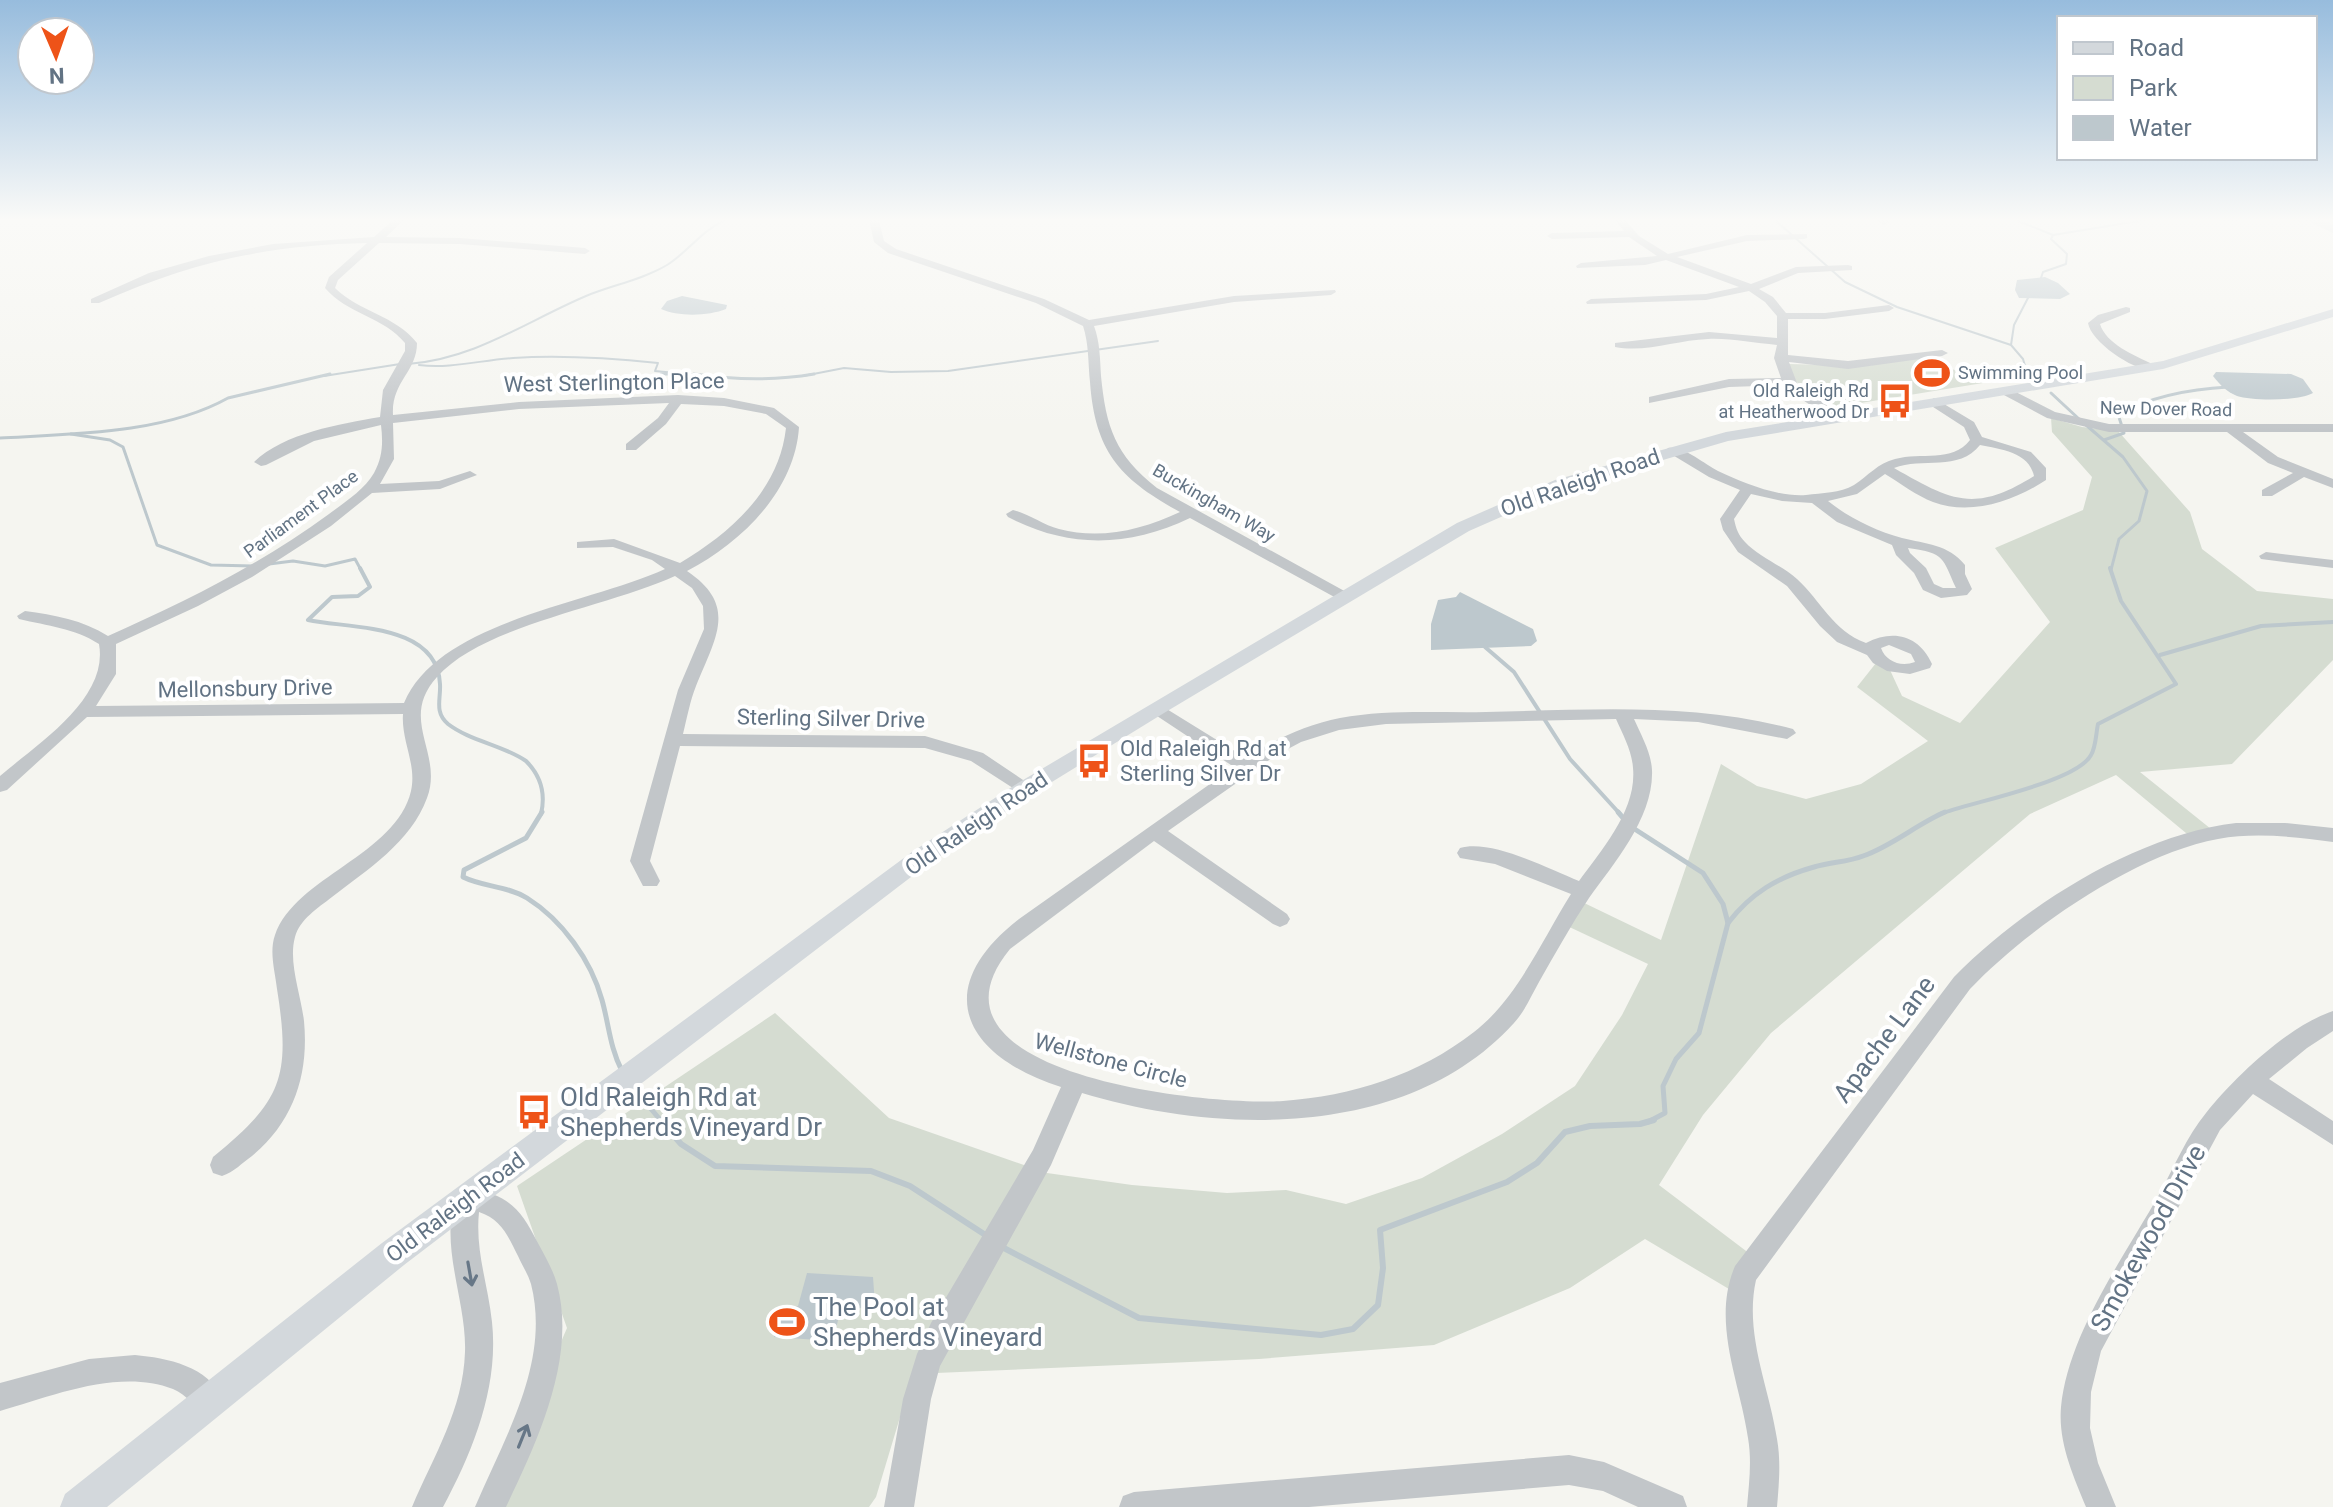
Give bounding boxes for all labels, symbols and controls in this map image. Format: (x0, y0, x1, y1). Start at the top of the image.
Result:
north arrow (16, 16, 96, 96)
legend (2057, 16, 2317, 160)
text: Road (2129, 34, 2184, 62)
text: N (48, 63, 65, 88)
text: Park (2129, 74, 2178, 102)
text: Water (2129, 114, 2192, 142)
sports icon: Swimming Pool (1913, 354, 1951, 392)
place label: Swimming Pool (1958, 362, 2083, 383)
street label: West Sterlington Place (503, 368, 725, 397)
place label: Old Raleigh Rd at Heatherwood Dr (1718, 380, 1869, 422)
bus stop icon: Old Raleigh Rd at Heatherwood Dr (1876, 382, 1914, 420)
street label: New Dover Road (2100, 397, 2232, 420)
street label: Old Raleigh Road (1497, 444, 1663, 521)
street label: Buckingham Way (1149, 459, 1280, 546)
street label: Parliament Place (240, 465, 362, 562)
street label: Mellonsbury Drive (157, 674, 333, 703)
street label: Sterling Silver Drive (737, 704, 925, 733)
place label: Old Raleigh Rd at Sterling Silver Dr (1120, 736, 1287, 786)
bus stop icon: Old Raleigh Rd at Sterling Silver Dr (1075, 742, 1113, 780)
street label: Old Raleigh Road (900, 766, 1052, 880)
street label: Apache Lane (1827, 970, 1941, 1108)
street label: Wellstone Circle (1032, 1028, 1190, 1093)
place label: Old Raleigh Rd at Shepherds Vineyard Dr (560, 1082, 822, 1142)
bus stop icon: Old Raleigh Rd at Shepherds Vineyard Dr (515, 1093, 553, 1131)
street label: Smokewood Drive (2084, 1140, 2212, 1336)
street label: Old Raleigh Road (381, 1147, 529, 1268)
one-way arrow (464, 1261, 479, 1286)
place label: The Pool at Shepherds Vineyard (813, 1292, 1043, 1352)
sports icon: The Pool at Shepherds Vineyard (768, 1303, 806, 1341)
one-way arrow (517, 1424, 532, 1449)

